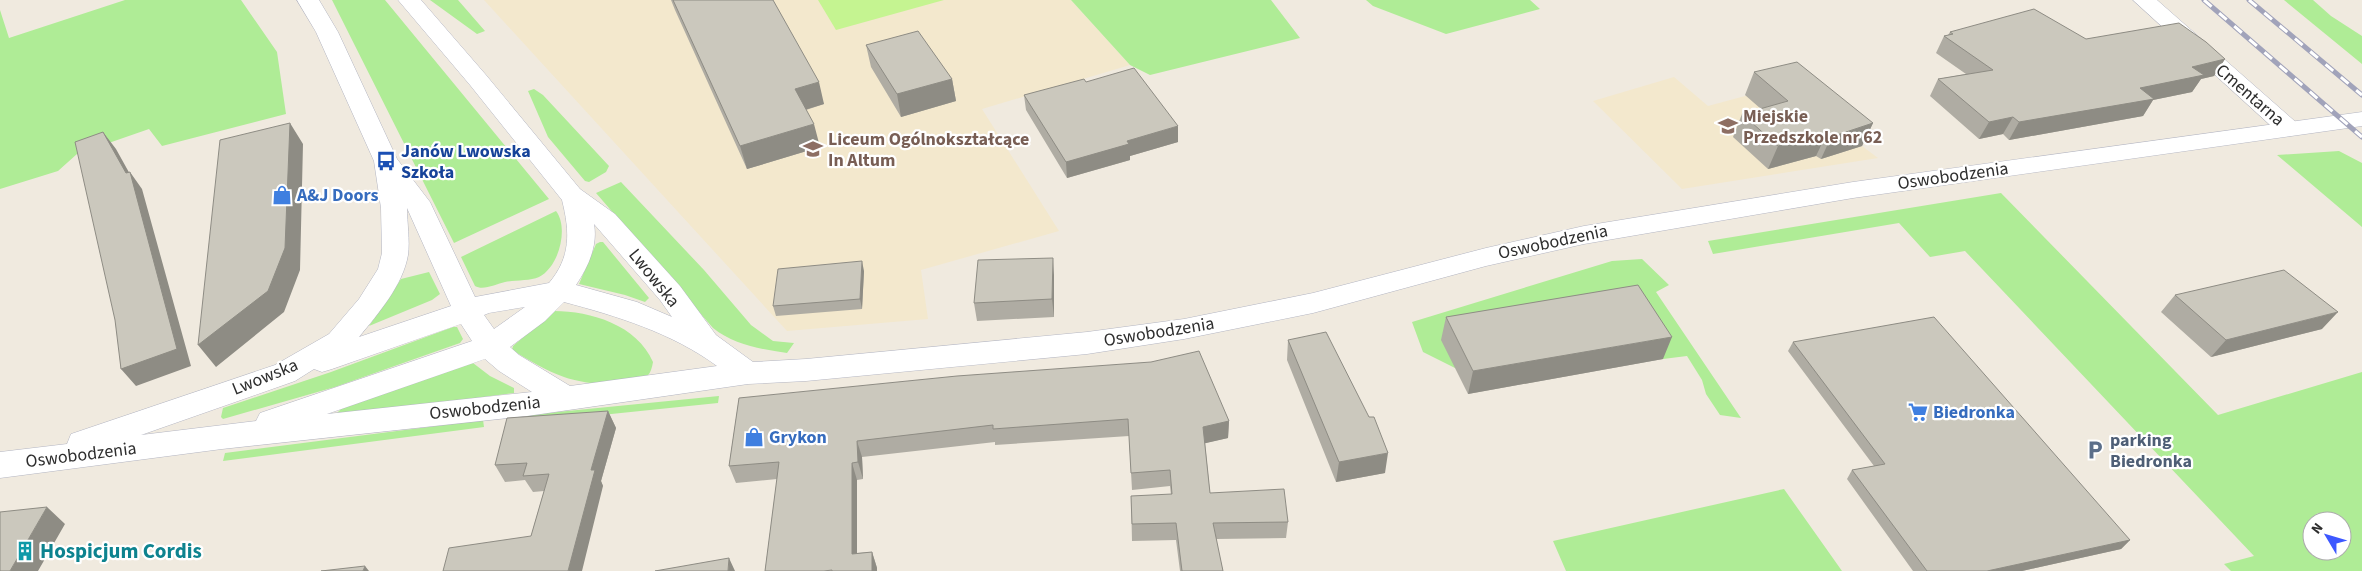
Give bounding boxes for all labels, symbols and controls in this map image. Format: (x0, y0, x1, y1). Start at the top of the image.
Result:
street label: Cmentarna (2210, 58, 2290, 132)
place label: Miejskie Przedszkole nr 62 (1743, 104, 1882, 150)
school or university icon: Miejskie Przedszkole nr 62 (1717, 115, 1739, 137)
place label: Liceum Ogólnokształcące In Altum (828, 127, 1029, 173)
school or university icon: Liceum Ogólnokształcące In Altum (802, 138, 824, 160)
place label: Janów Lwowska Szkoła (401, 139, 531, 185)
bus stop icon: Janów Lwowska Szkoła (375, 150, 397, 172)
street label: Oswobodzenia (1896, 156, 2010, 196)
place label: A&J Doors (296, 183, 379, 208)
shop icon: A&J Doors (271, 184, 293, 206)
street label: Oswobodzenia (1496, 218, 1610, 266)
street label: Lwowska (623, 243, 685, 313)
street label: Oswobodzenia (1102, 311, 1216, 353)
street label: Lwowska (228, 352, 302, 402)
street label: Oswobodzenia (428, 390, 542, 426)
place label: Biedronka (1933, 400, 2015, 425)
supermarket icon: Biedronka (1907, 401, 1929, 423)
place label: Grykon (769, 425, 827, 450)
shop icon: Grykon (743, 426, 765, 448)
place label: parking Biedronka (2110, 428, 2192, 474)
street label: Oswobodzenia (24, 436, 138, 474)
parking icon: parking Biedronka (2084, 439, 2106, 461)
north arrow (2302, 511, 2352, 561)
text: N (2307, 519, 2328, 538)
place label: Hospicjum Cordis (40, 536, 202, 566)
building icon: Hospicjum Cordis (14, 540, 36, 562)

